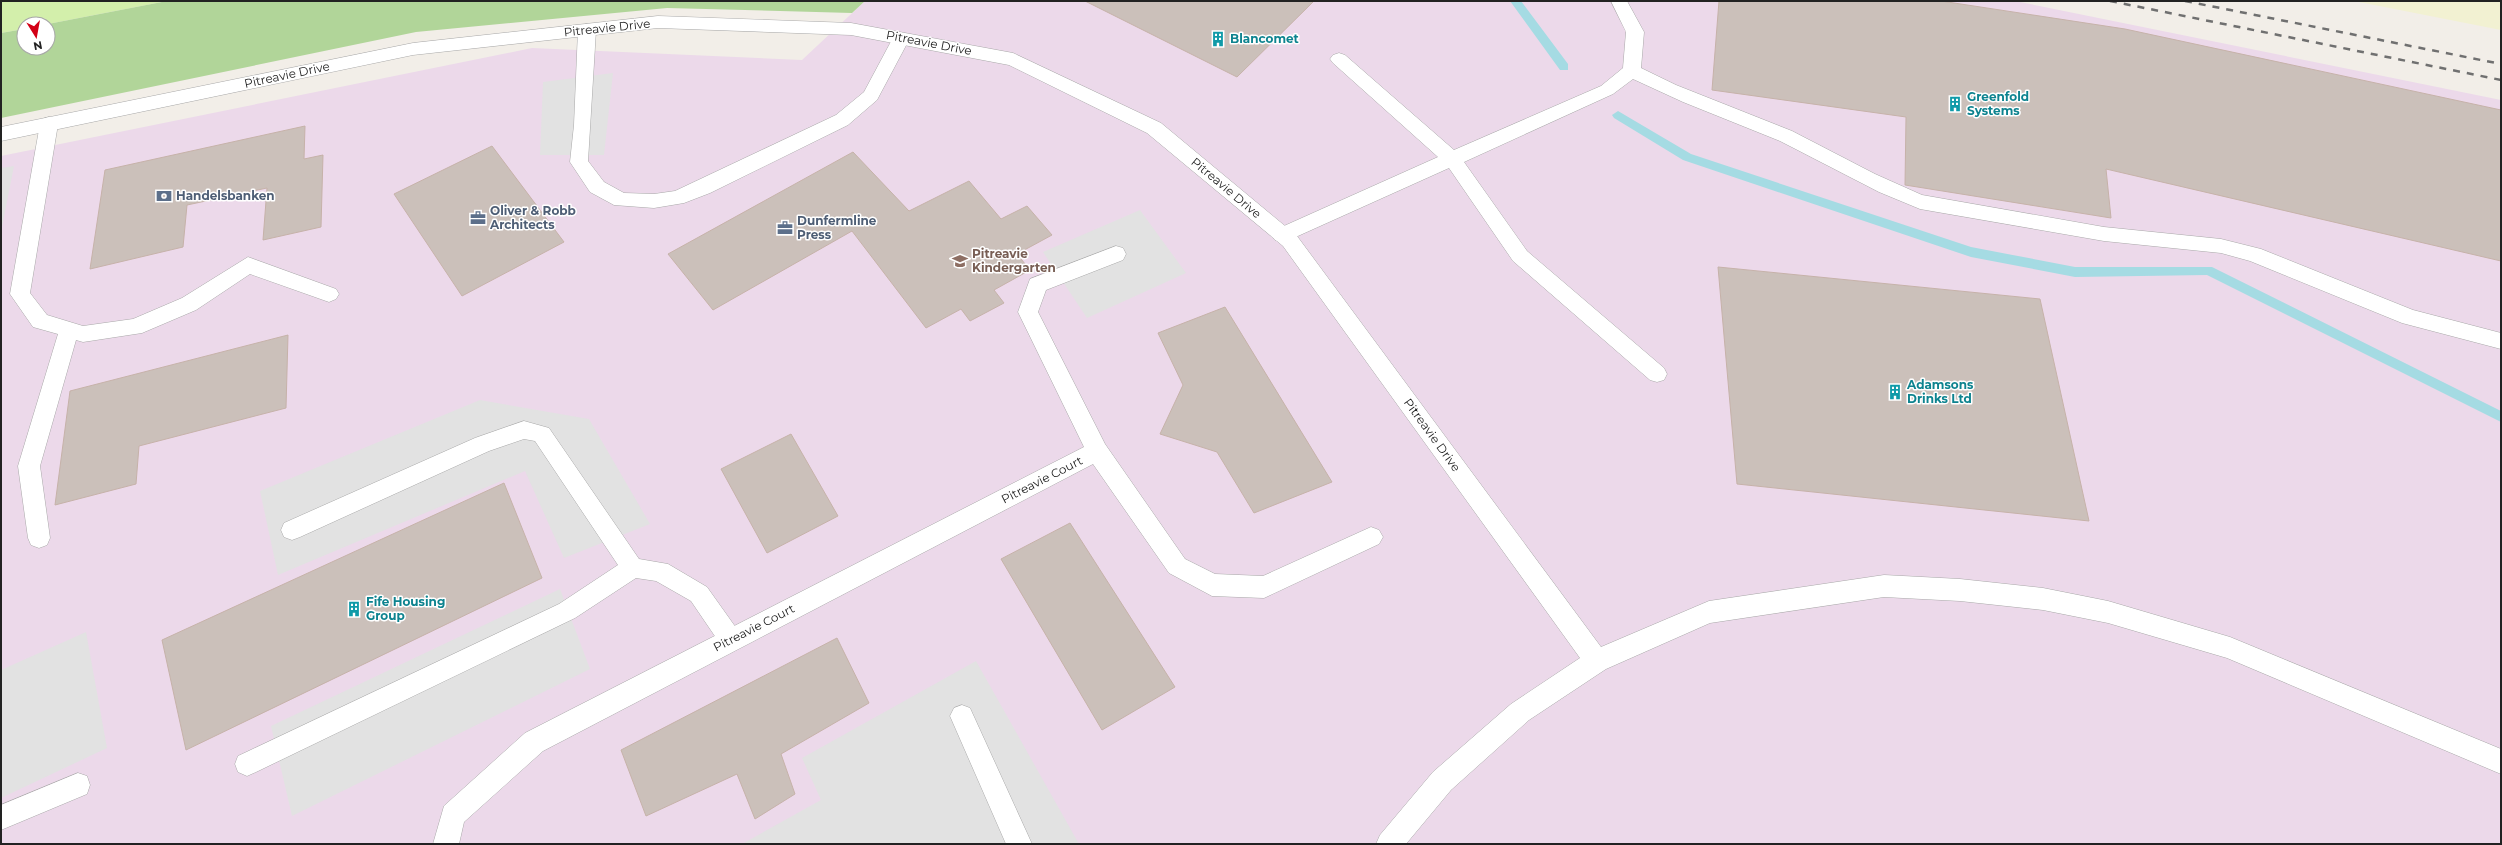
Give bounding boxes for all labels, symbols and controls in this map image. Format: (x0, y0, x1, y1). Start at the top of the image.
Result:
north arrow (16, 16, 56, 56)
street label: Pitreavie Drive (563, 16, 651, 40)
street label: Pitreavie Drive (885, 27, 973, 58)
building icon: Blancomet (1209, 30, 1227, 48)
place label: Blancomet (1230, 31, 1300, 46)
text: N (32, 38, 44, 54)
street label: Pitreavie Drive (243, 58, 331, 91)
place label: Greenfold Systems (1967, 89, 2029, 118)
building icon: Greenfold Systems (1946, 95, 1964, 113)
street label: Pitreavie Drive (1188, 154, 1264, 221)
bank icon: Handelsbanken (155, 187, 173, 205)
place label: Handelsbanken (176, 188, 275, 203)
place label: Oliver & Robb Architects (489, 203, 576, 232)
office icon: Oliver & Robb Architects (469, 209, 487, 227)
place label: Dunfermline Press (797, 213, 877, 242)
office icon: Dunfermline Press (776, 219, 794, 237)
place label: Pitreavie Kindergarten (972, 246, 1056, 275)
school or university icon: Pitreavie Kindergarten (951, 252, 969, 270)
place label: Adamsons Drinks Ltd (1906, 377, 1974, 406)
building icon: Adamsons Drinks Ltd (1886, 383, 1904, 401)
street label: Pitreavie Drive (1401, 395, 1464, 474)
street label: Pitreavie Court (999, 453, 1085, 506)
place label: Fife Housing Group (366, 594, 445, 623)
building icon: Fife Housing Group (345, 600, 363, 618)
street label: Pitreavie Court (711, 601, 797, 654)

